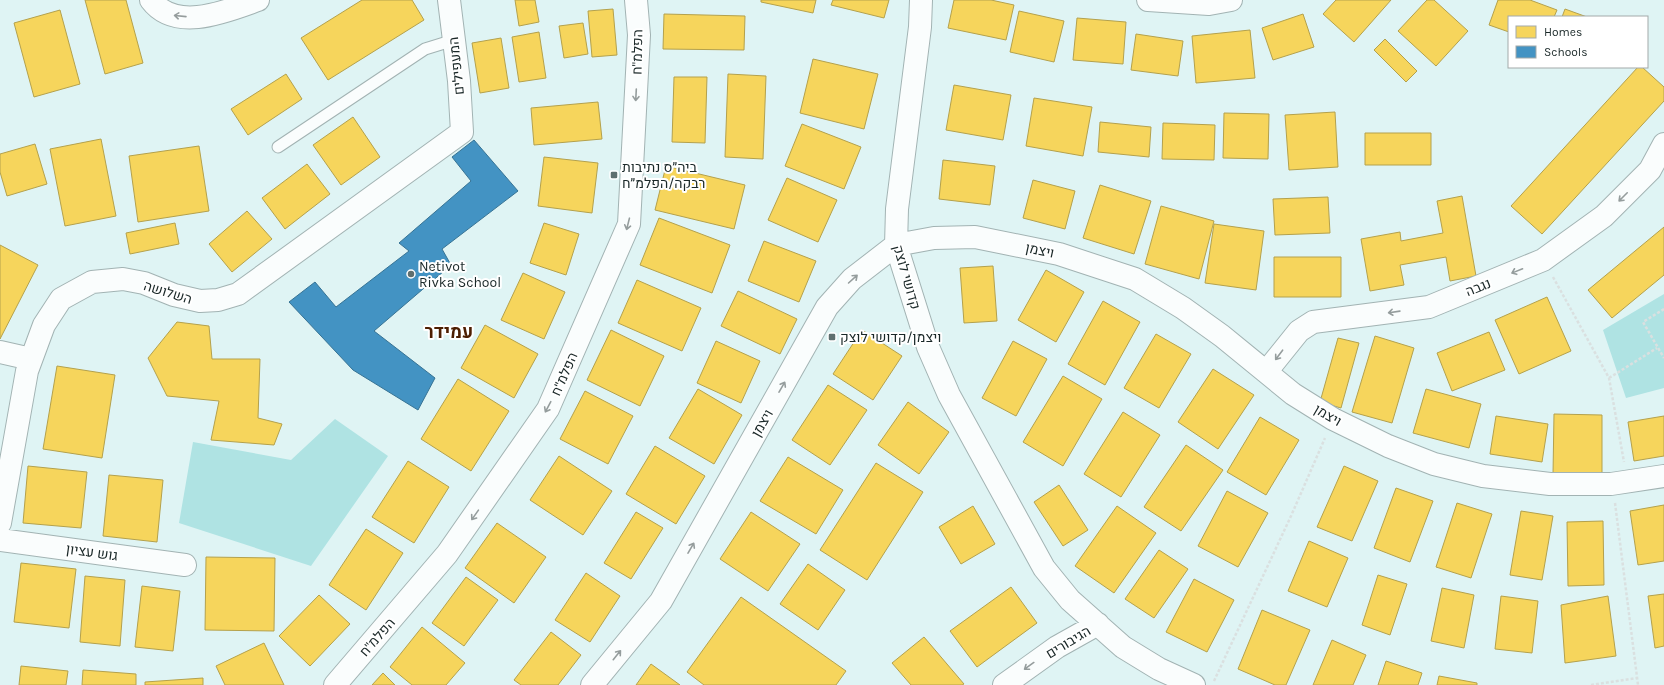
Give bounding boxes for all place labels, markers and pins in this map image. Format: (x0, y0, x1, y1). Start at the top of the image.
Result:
place label: ביה״ס נתיבות רבקה/הפלמ״ח (622, 159, 705, 192)
marker: ביה״ס נתיבות רבקה/הפלמ״ח (609, 170, 619, 180)
place label: Netivot Rivka School (419, 258, 501, 291)
marker: Netivot Rivka School (406, 269, 416, 279)
place label: ויצמן/קדושי לוצק (840, 329, 941, 346)
marker: ויצמן/קדושי לוצק (827, 332, 837, 342)

